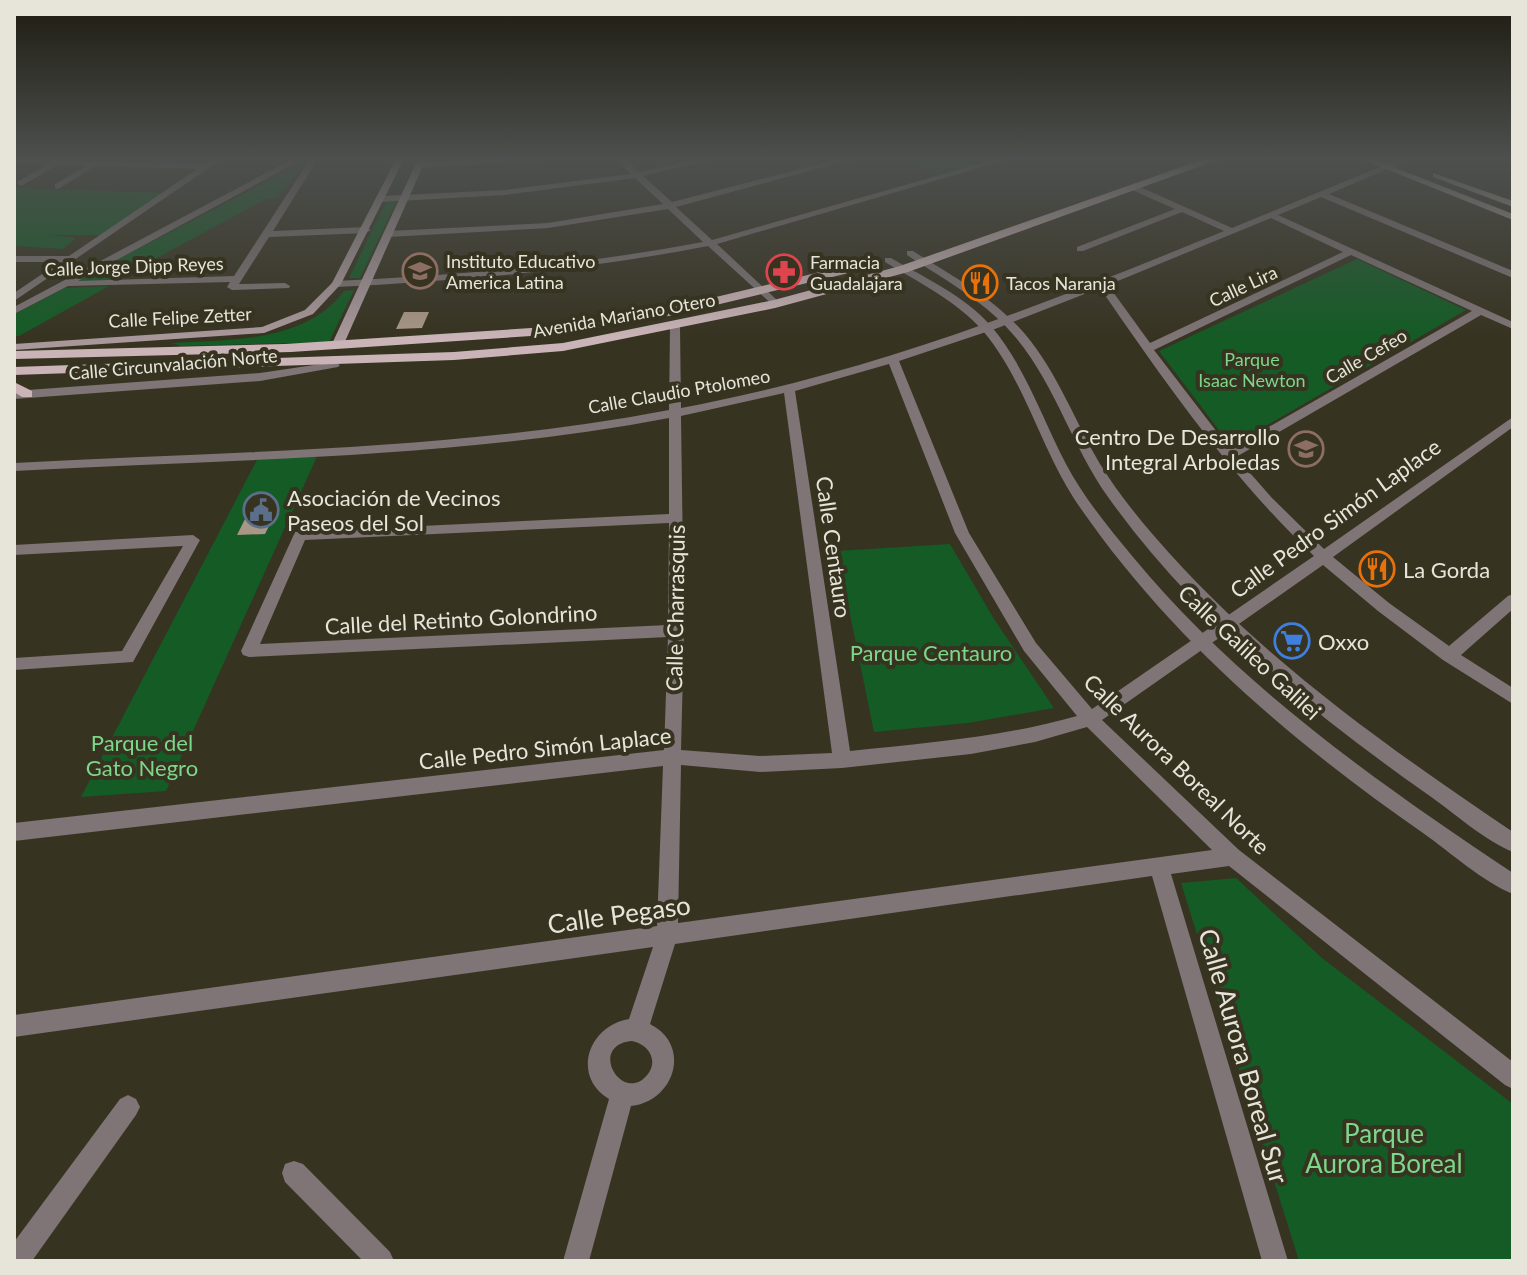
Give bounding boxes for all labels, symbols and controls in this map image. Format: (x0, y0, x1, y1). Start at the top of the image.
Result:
place label: Instituto Educativo America Latina (446, 250, 595, 293)
place label: Farmacia Guadalajara (810, 251, 903, 294)
street label: Calle Jorge Dipp Reyes (44, 252, 224, 280)
school or university icon: Instituto Educativo America Latina (401, 252, 439, 290)
pharmacy icon: Farmacia Guadalajara (765, 253, 803, 291)
street label: Calle Lira (1205, 261, 1281, 311)
restaurant icon: Tacos Naranja (961, 264, 999, 302)
place label: Tacos Naranja (1006, 272, 1116, 294)
street label: Avenida Mariano Otero (531, 288, 717, 342)
street label: Calle Felipe Zetter (108, 302, 253, 332)
street label: Calle Cefeo (1321, 324, 1411, 388)
street label: Calle Circunvalación Norte (68, 344, 278, 384)
park label: Parque Isaac Newton (1198, 348, 1306, 391)
street label: Calle Claudio Ptolomeo (586, 364, 772, 418)
place label: Centro De Desarrollo Integral Arboledas (1075, 423, 1280, 475)
school or university icon: Centro De Desarrollo Integral Arboledas (1287, 430, 1325, 468)
street label: Calle Pedro Simón Laplace (1224, 433, 1446, 603)
street label: Calle Centauro (811, 475, 857, 619)
place label: Asociación de Vecinos Paseos del Sol (287, 484, 500, 536)
public building icon: Asociación de Vecinos Paseos del Sol (242, 491, 280, 529)
street label: Calle Charrasquis (660, 524, 690, 692)
restaurant icon: La Gorda (1358, 550, 1396, 588)
place label: La Gorda (1403, 556, 1490, 583)
street label: Calle Galileo Galilei (1173, 579, 1327, 725)
street label: Calle del Retinto Golondrino (324, 598, 598, 640)
supermarket icon: Oxxo (1273, 622, 1311, 660)
place label: Oxxo (1318, 628, 1369, 655)
park label: Parque Centauro (850, 639, 1012, 666)
street label: Calle Aurora Boreal Norte (1079, 668, 1275, 860)
street label: Calle Pedro Simón Laplace (417, 721, 673, 775)
park label: Parque del Gato Negro (86, 729, 198, 781)
street label: Calle Pegaso (545, 888, 693, 940)
street label: Calle Aurora Boreal Sur (1192, 925, 1296, 1188)
park label: Parque Aurora Boreal (1305, 1117, 1463, 1179)

